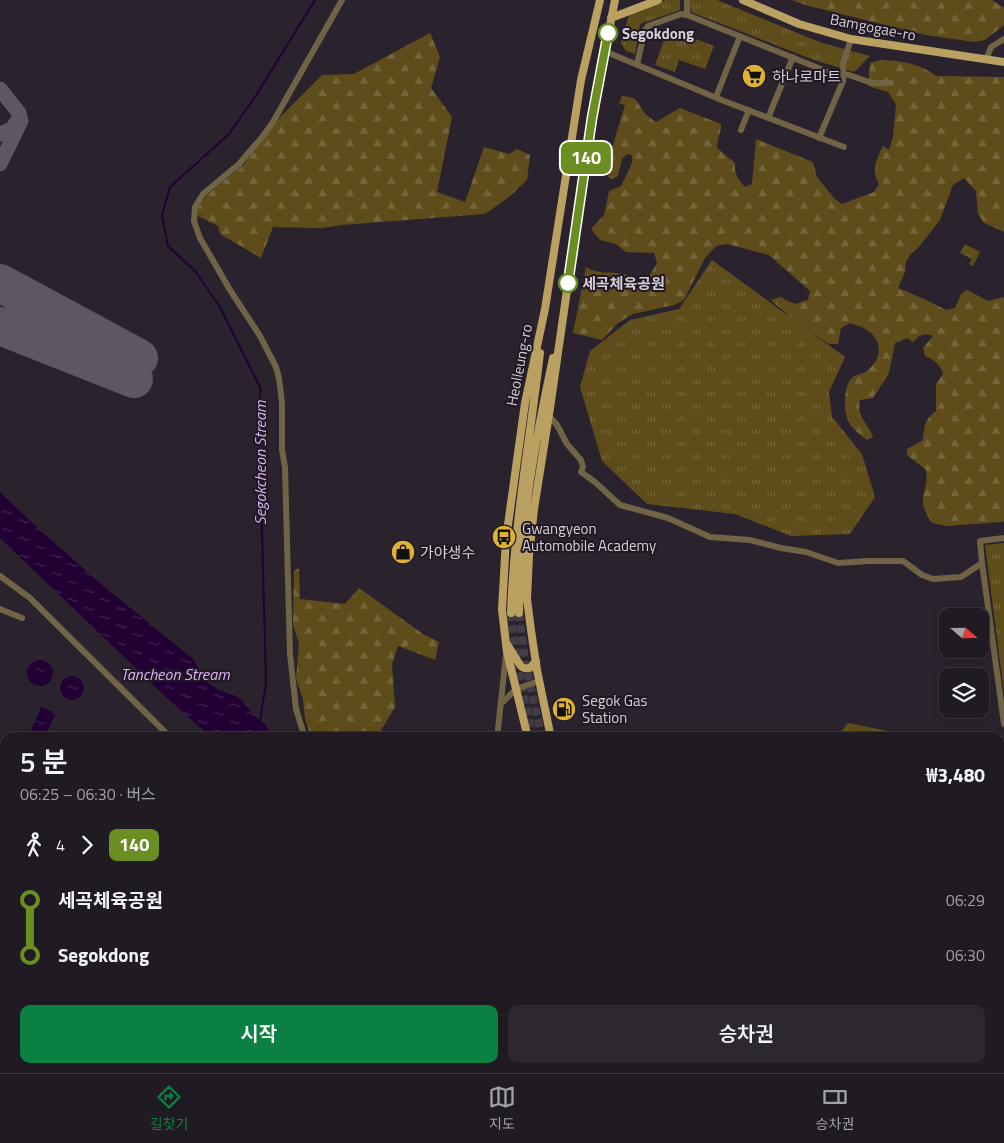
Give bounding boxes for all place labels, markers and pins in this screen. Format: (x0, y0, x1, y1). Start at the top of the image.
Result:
place label: Segokdong (622, 22, 694, 45)
marker: Segokdong (598, 23, 618, 43)
supermarket icon: 하나로마트 (741, 63, 767, 89)
place label: 하나로마트 (772, 65, 841, 88)
place label: 세곡체육공원 (582, 272, 665, 295)
marker: 세곡체육공원 (558, 273, 578, 293)
place label: Gwangyeon Automobile Academy (522, 517, 656, 557)
bus stop icon: Gwangyeon Automobile Academy (491, 524, 517, 550)
shop icon: 가야생수 (390, 539, 416, 565)
place label: 가야생수 (420, 541, 475, 564)
place label: Segok Gas Station (582, 689, 648, 729)
fuel station icon: Segok Gas Station (551, 696, 577, 722)

